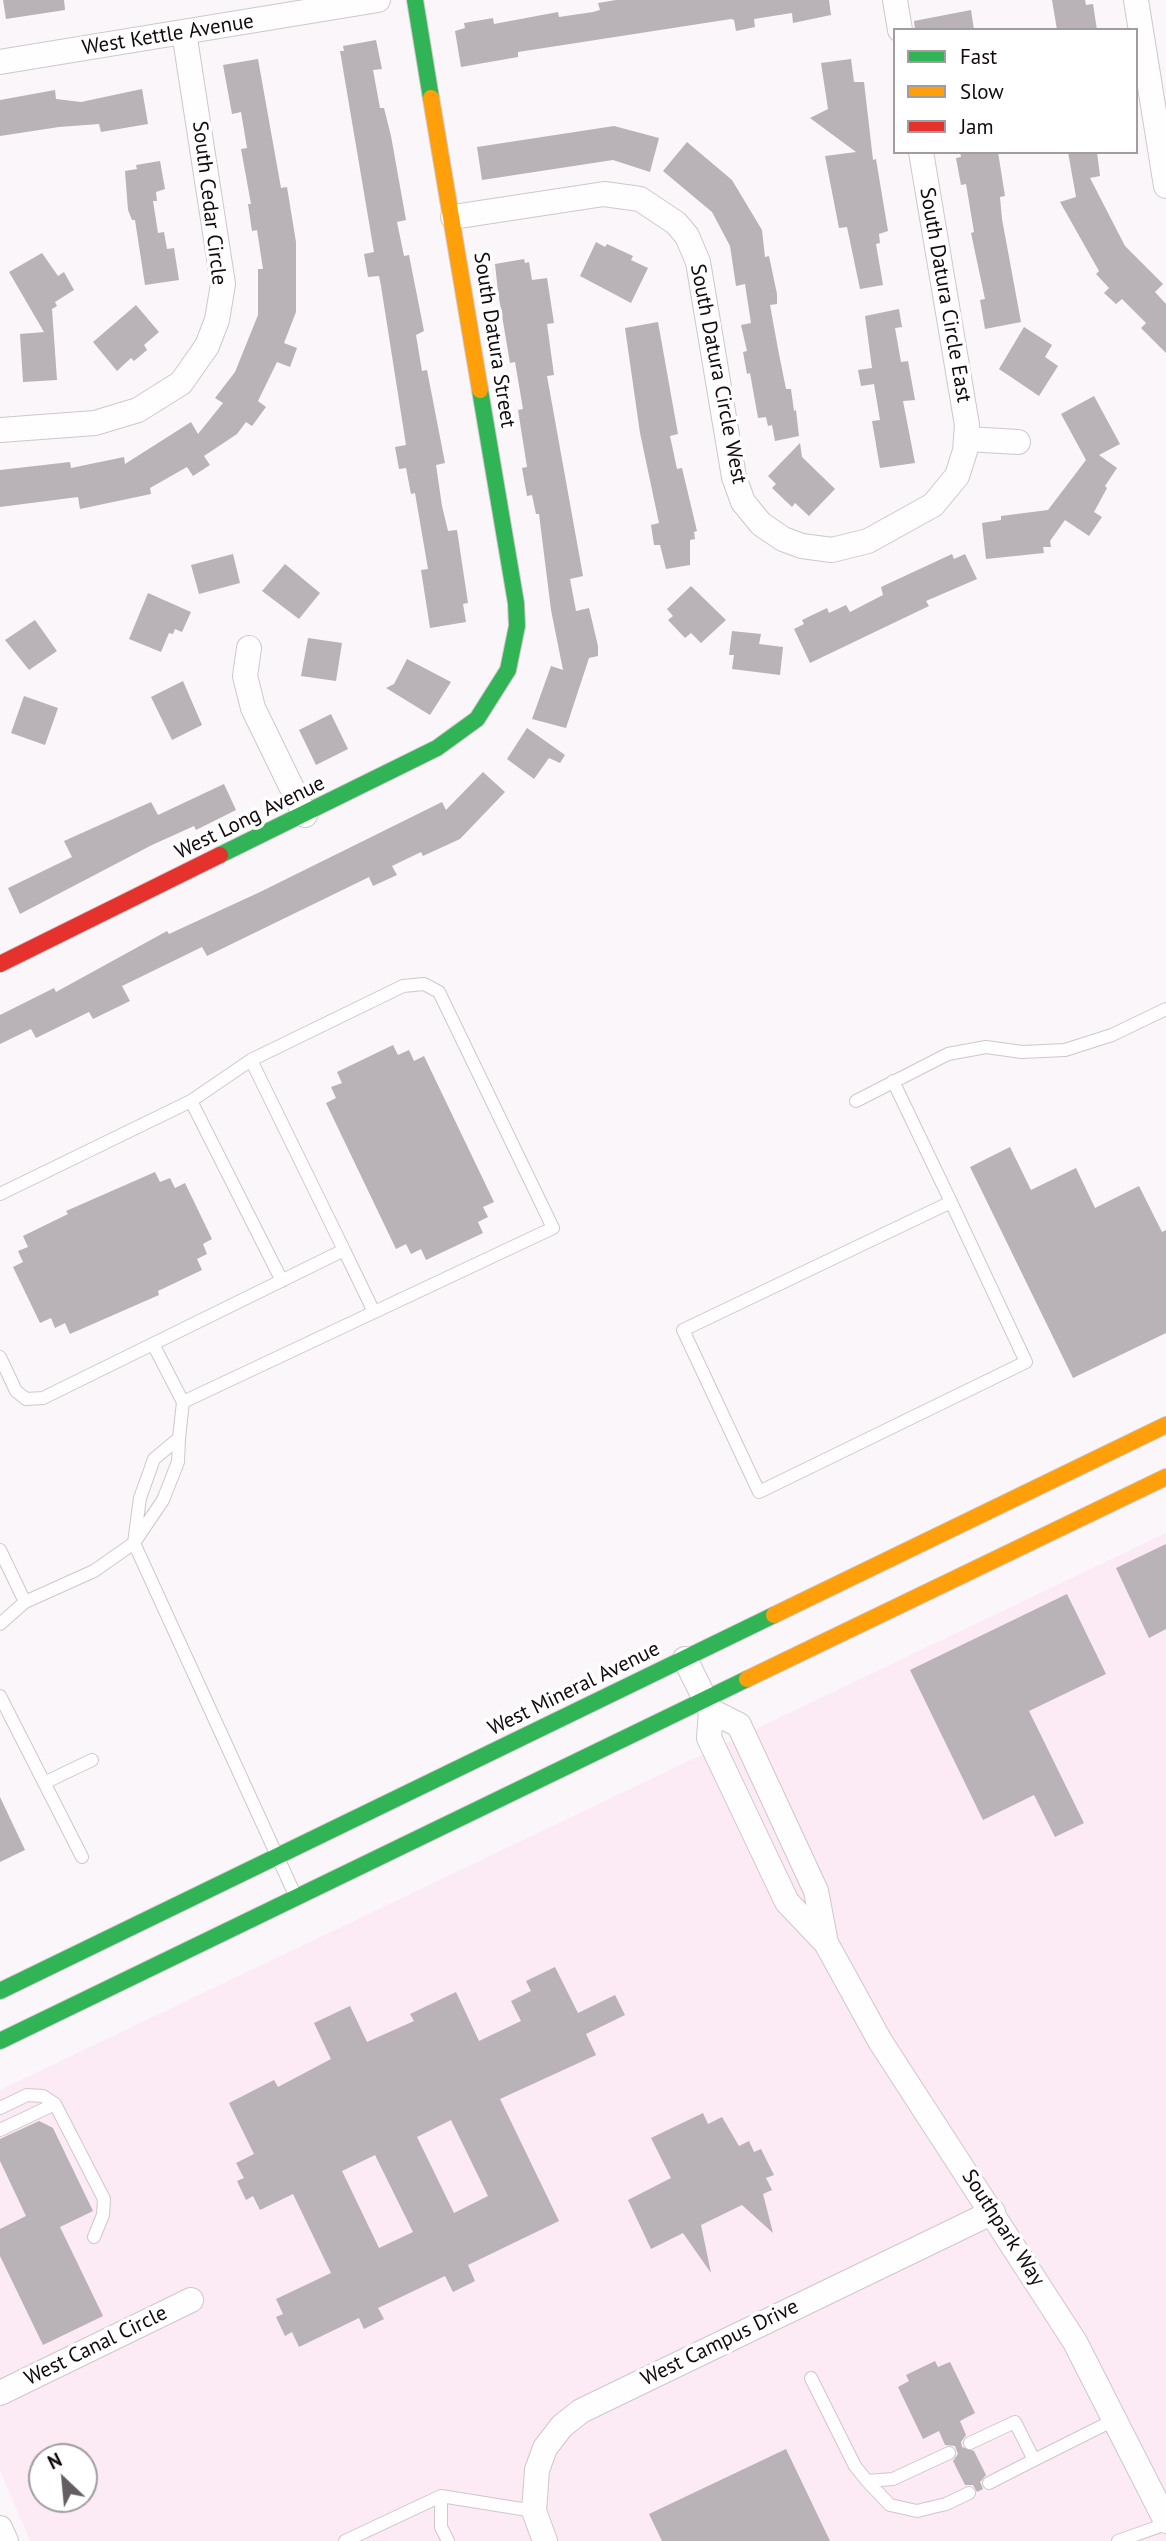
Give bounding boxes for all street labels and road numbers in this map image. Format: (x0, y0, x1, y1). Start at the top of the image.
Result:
street label: West Kettle Avenue (80, 9, 256, 61)
street label: South Cedar Circle (186, 119, 232, 287)
street label: South Datura Circle East (914, 185, 976, 405)
street label: South Datura Street (468, 250, 520, 430)
street label: South Datura Circle West (684, 262, 752, 486)
street label: West Long Avenue (171, 771, 329, 865)
street label: West Mineral Avenue (484, 1636, 664, 1742)
street label: Southpark Way (956, 2165, 1050, 2291)
street label: West Campus Drive (637, 2294, 803, 2392)
street label: West Canal Circle (21, 2301, 171, 2391)

